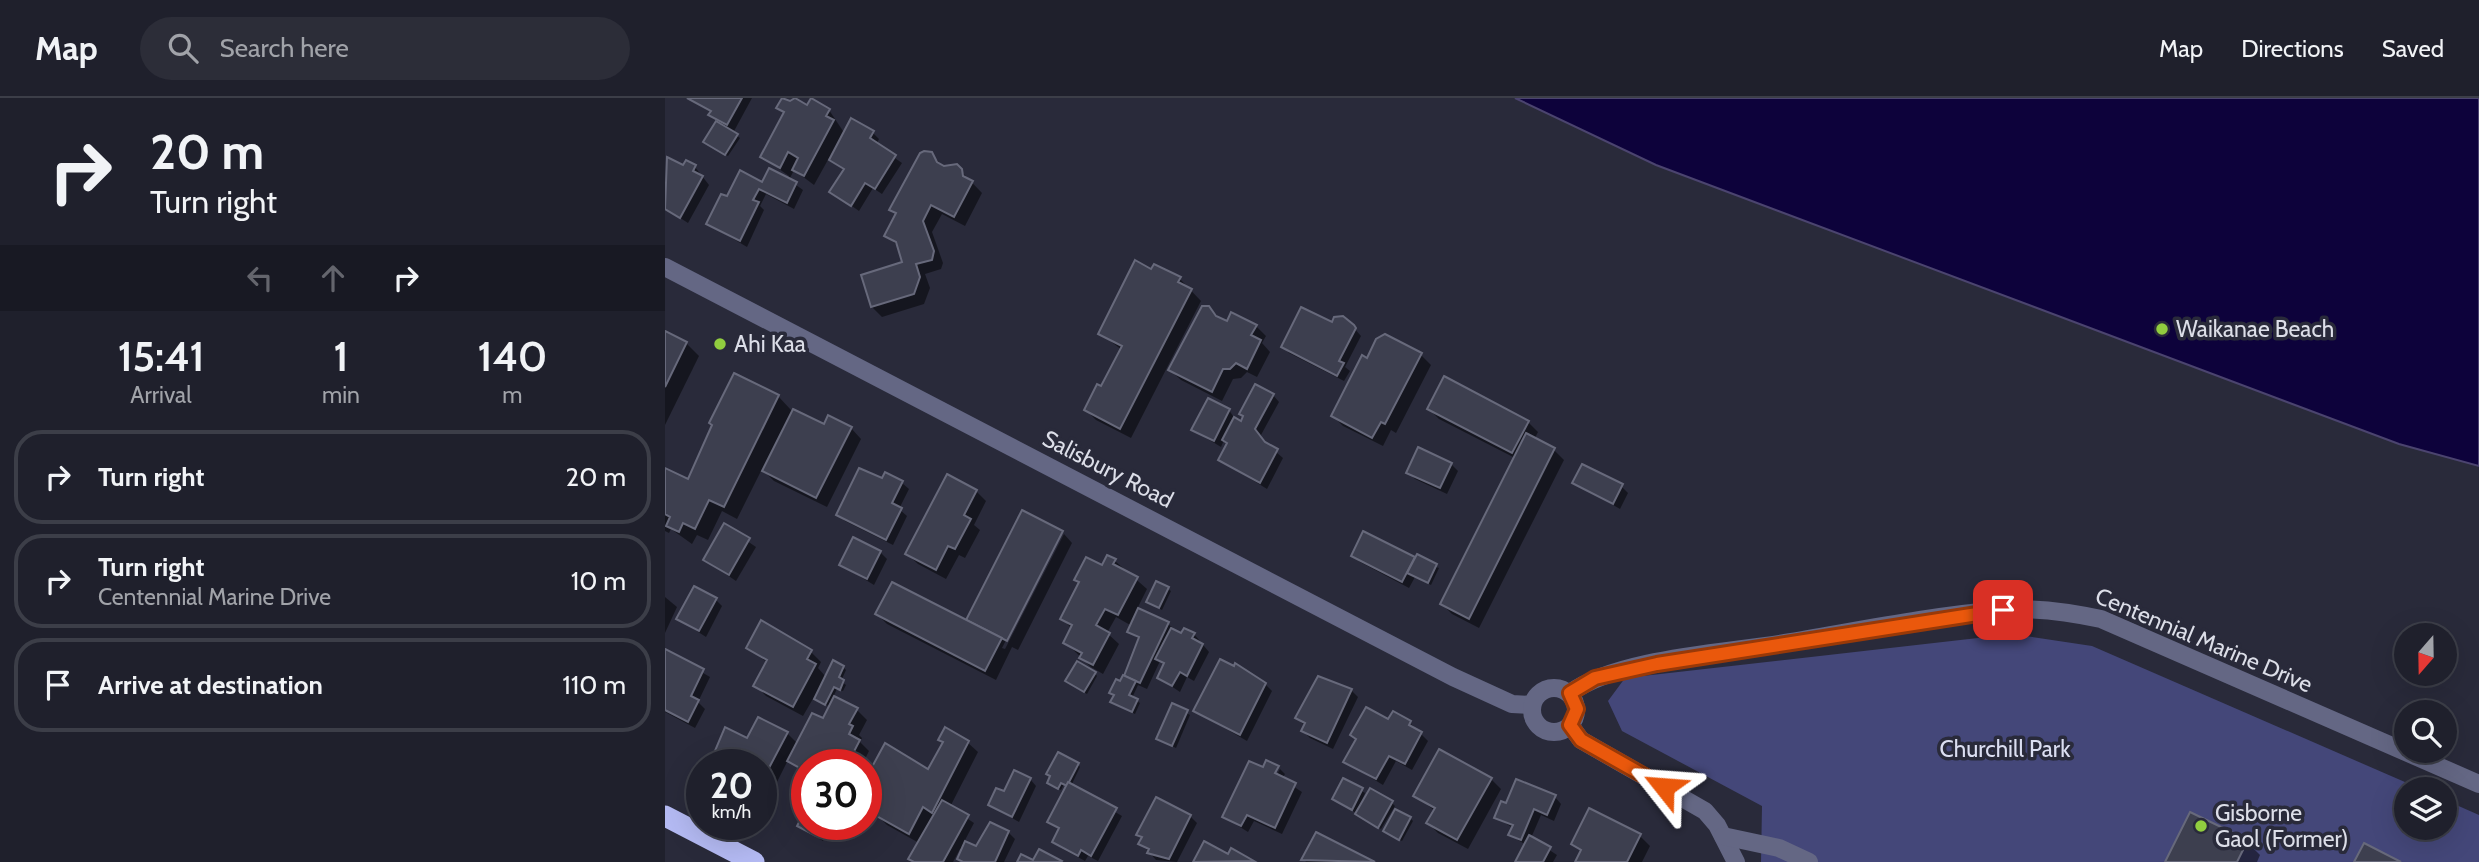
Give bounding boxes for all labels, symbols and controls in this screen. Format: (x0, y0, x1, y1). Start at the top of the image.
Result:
search box (140, 17, 630, 80)
text: Map (35, 28, 98, 68)
icon: search (164, 29, 202, 67)
text: Search here (220, 32, 349, 64)
text: Map (2159, 34, 2203, 63)
text: Directions (2241, 34, 2344, 63)
text: Saved (2382, 34, 2444, 63)
text: 20 m (150, 122, 264, 181)
icon: right (35, 126, 126, 217)
text: Turn right (150, 182, 277, 221)
icon: left (241, 259, 279, 297)
icon: ahead (314, 259, 352, 297)
icon: right (387, 259, 425, 297)
place label: Waikanae Beach (2176, 315, 2334, 343)
marker: Waikanae Beach (2154, 321, 2170, 337)
text: 15:41 (118, 330, 204, 382)
text: 1 (333, 330, 348, 382)
text: 140 (478, 330, 547, 382)
place label: Ahi Kaa (734, 330, 806, 358)
marker: Ahi Kaa (712, 336, 728, 352)
text: Arrival (130, 381, 192, 409)
text: min (322, 381, 360, 409)
text: m (502, 381, 523, 409)
street label: Salisbury Road (1038, 424, 1178, 514)
icon: right (39, 458, 77, 496)
text: Turn right (98, 461, 204, 493)
text: 20 m (566, 461, 626, 493)
text: Turn right (98, 551, 204, 583)
icon: right (39, 562, 77, 600)
text: 10 m (571, 565, 626, 597)
pin (1973, 580, 2033, 640)
street label: Centennial Marine Drive (2091, 582, 2317, 699)
text: Centennial Marine Drive (98, 583, 331, 611)
icon: arrive (1984, 591, 2022, 629)
north arrow (2394, 623, 2457, 686)
map controls (2394, 623, 2457, 840)
icon: arrive (39, 666, 77, 704)
text: Arrive at destination (98, 669, 323, 701)
text: 110 m (562, 669, 626, 701)
button: search (2394, 700, 2457, 763)
park label: Churchill Park (1940, 735, 2071, 763)
speed limit sign: 30 (791, 749, 882, 840)
position arrow (1627, 750, 1701, 824)
text: 20 (710, 764, 753, 807)
button: layers (2394, 777, 2457, 840)
place label: Gisborne Gaol (Former) (2215, 799, 2348, 853)
text: km/h (712, 801, 751, 823)
marker: Gisborne Gaol (Former) (2193, 818, 2209, 834)

